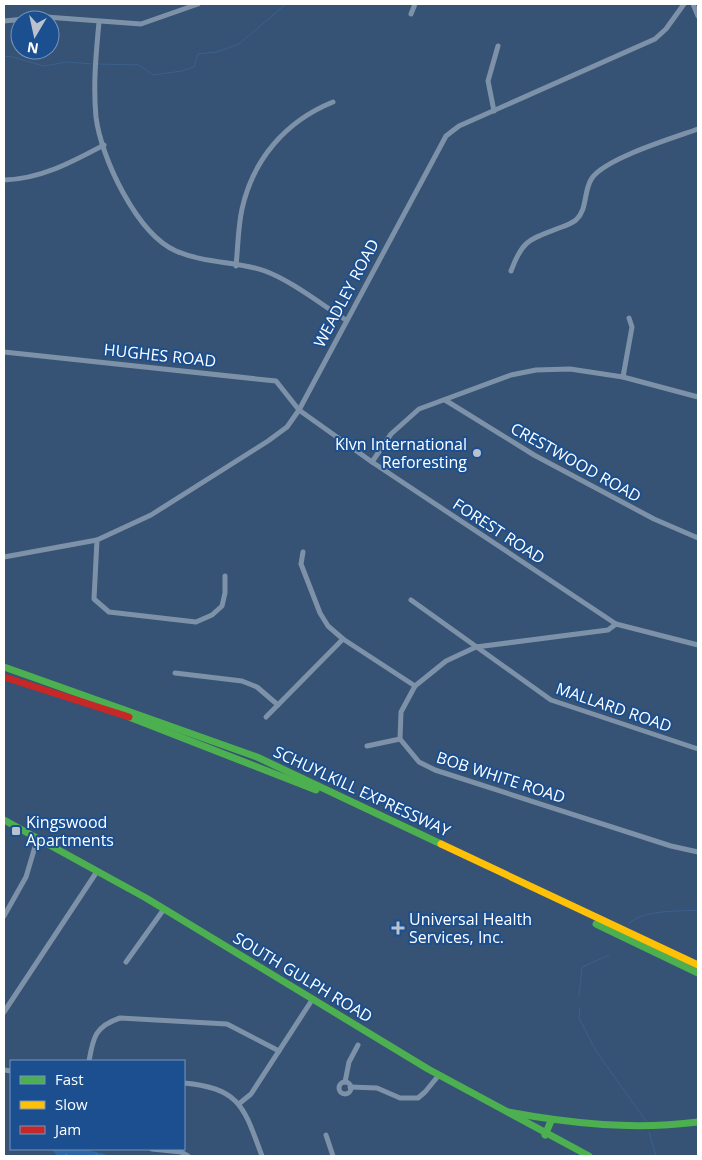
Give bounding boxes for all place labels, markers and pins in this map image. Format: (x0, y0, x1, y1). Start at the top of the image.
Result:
place label: Klvn International Reforesting (335, 433, 467, 473)
marker: Klvn International Reforesting (471, 447, 483, 459)
place label: Kingswood Apartments (26, 811, 114, 851)
marker: Kingswood Apartments (10, 825, 22, 837)
place label: Universal Health Services, Inc. (409, 908, 532, 948)
marker: Universal Health Services, Inc. (391, 921, 405, 935)

